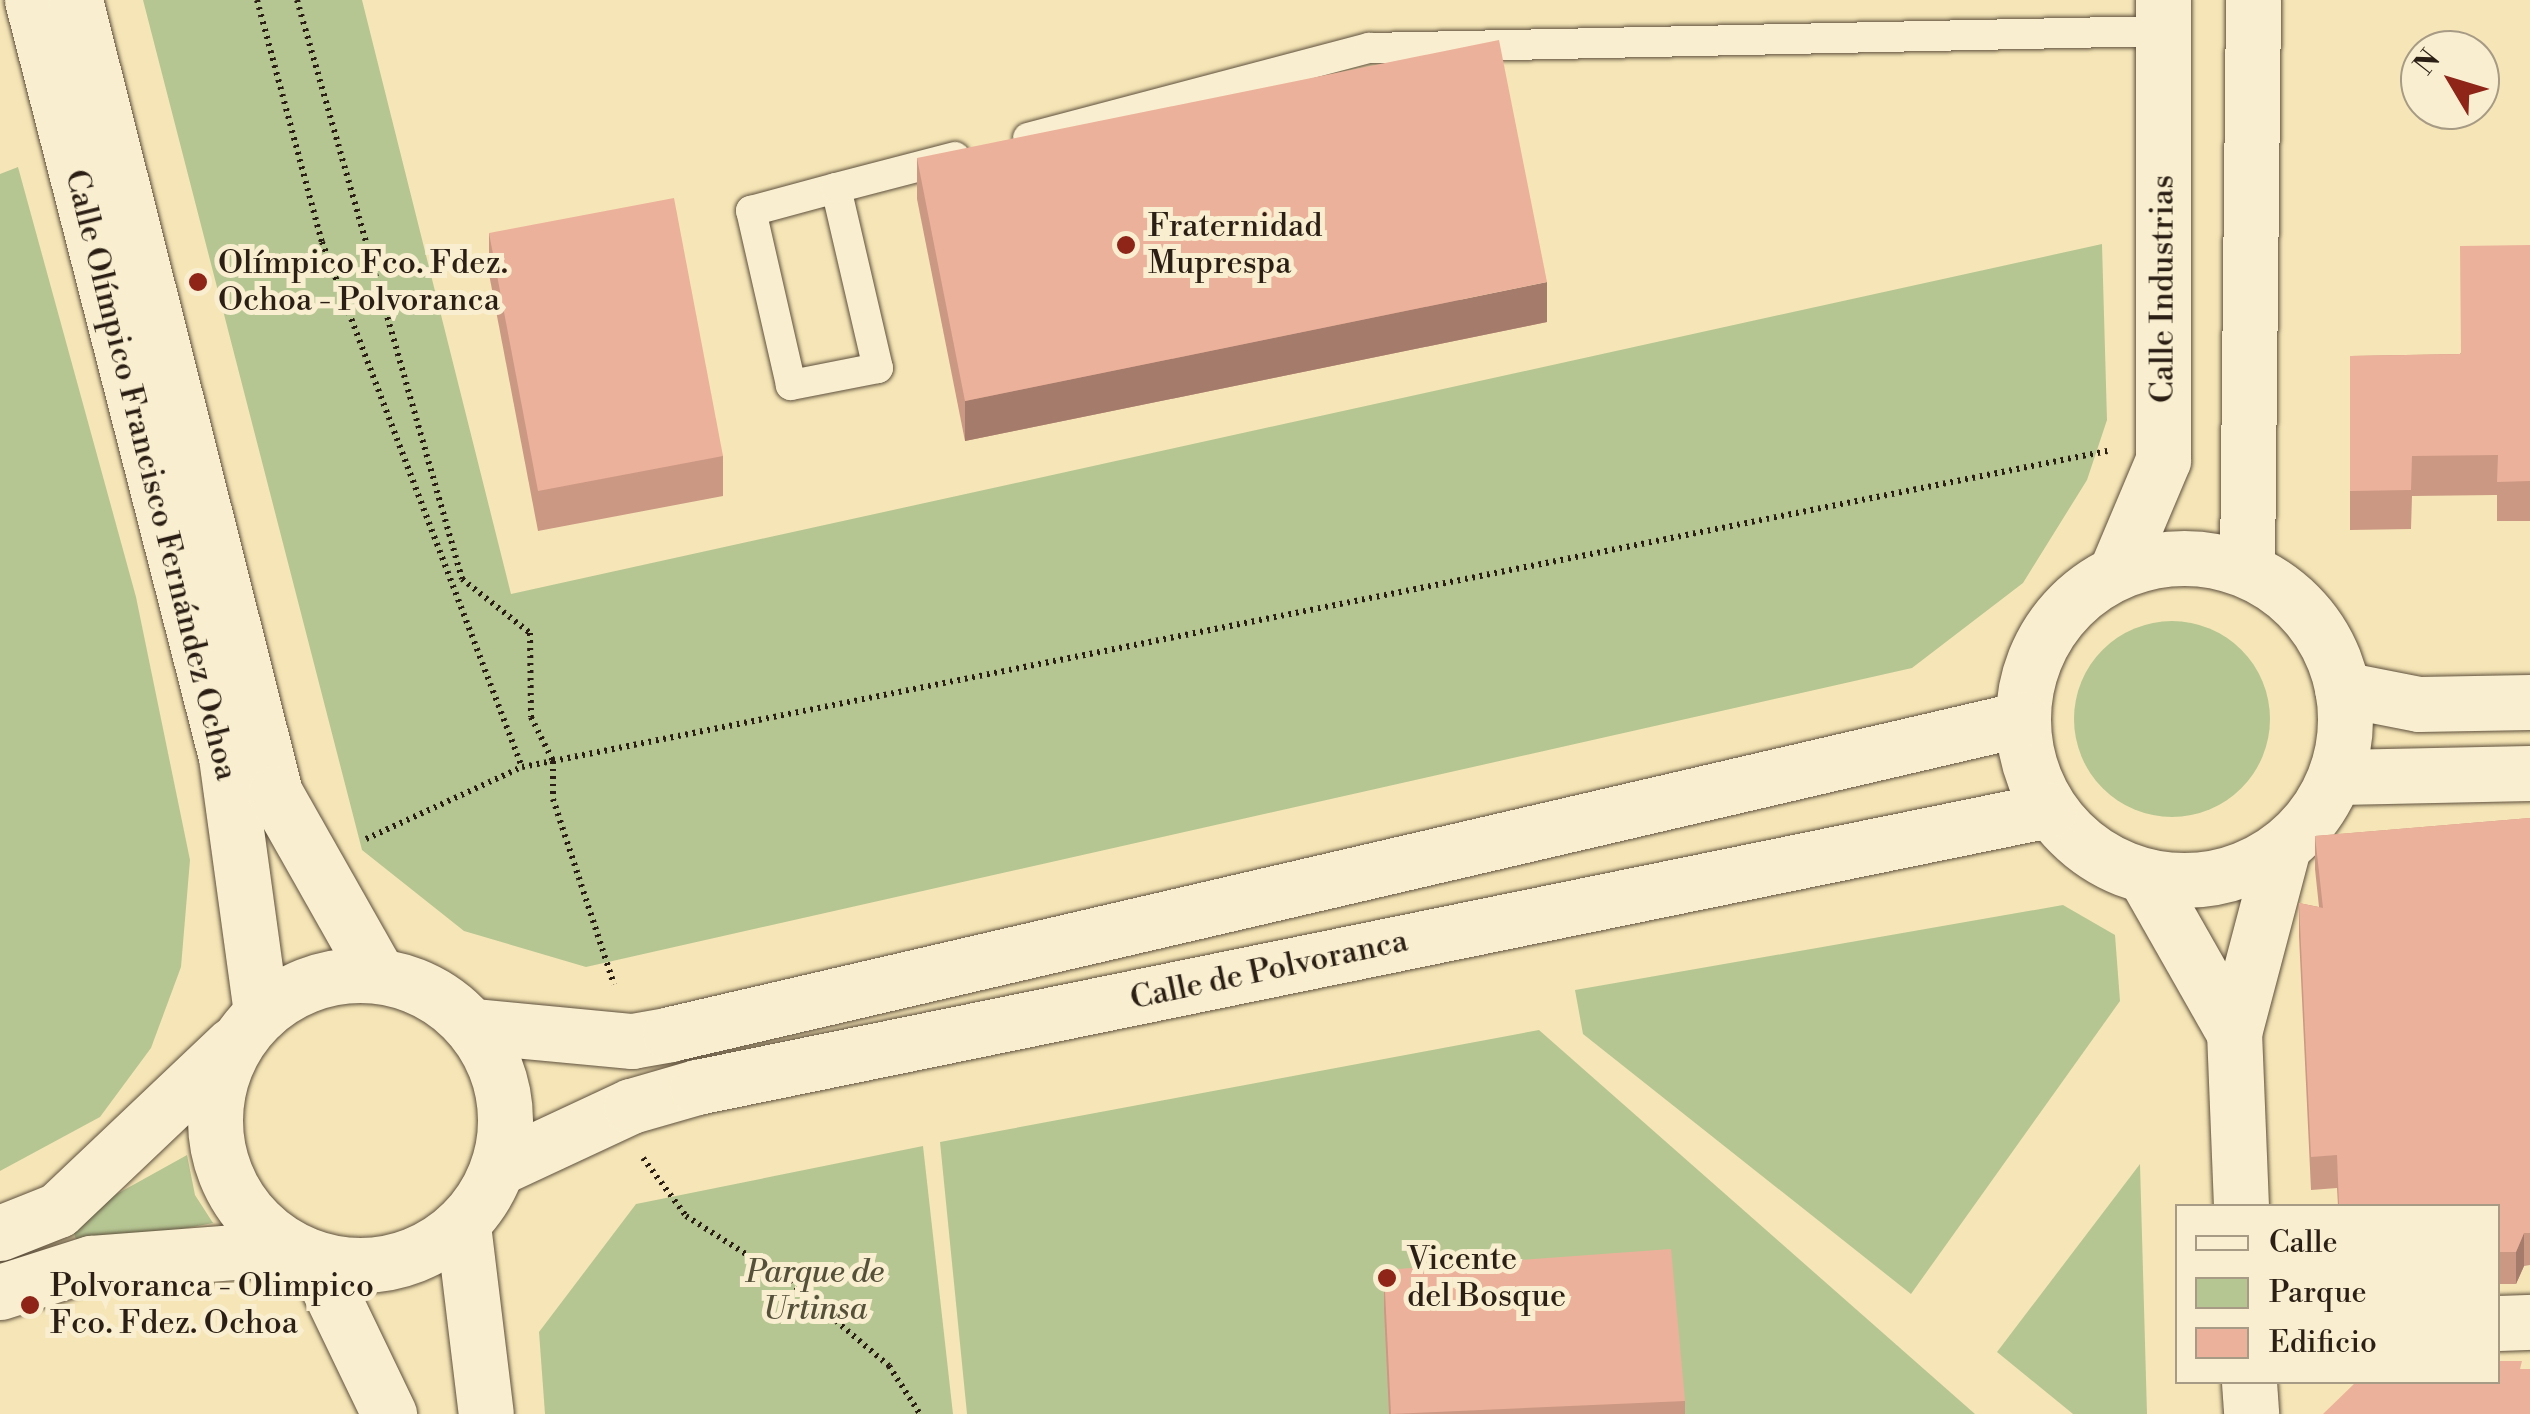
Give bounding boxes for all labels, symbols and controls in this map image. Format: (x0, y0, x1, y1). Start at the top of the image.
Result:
north arrow (2400, 30, 2500, 130)
text: N (2407, 43, 2448, 82)
street label: Calle Olímpico Francisco Fernández Ochoa (56, 166, 246, 784)
street label: Calle Industrias (2144, 175, 2182, 403)
place label: Fraternidad Muprespa (1148, 208, 1322, 283)
marker: Fraternidad Muprespa (1113, 232, 1139, 258)
place label: Olímpico Fco. Fdez. Ochoa - Polvoranca (218, 245, 508, 320)
marker: Olímpico Fco. Fdez. Ochoa - Polvoranca (187, 271, 209, 293)
street label: Calle de Polvoranca (1127, 922, 1411, 1018)
legend (2175, 1204, 2500, 1384)
text: Calle (2269, 1224, 2338, 1262)
place label: Vicente del Bosque (1407, 1241, 1566, 1316)
park label: Parque de Urtinsa (746, 1254, 884, 1329)
marker: Vicente del Bosque (1376, 1267, 1398, 1289)
place label: Polvoranca - Olimpico Fco. Fdez. Ochoa (50, 1268, 374, 1343)
text: Parque (2269, 1274, 2367, 1312)
marker: Polvoranca - Olimpico Fco. Fdez. Ochoa (19, 1294, 41, 1316)
text: Edificio (2269, 1324, 2377, 1362)

